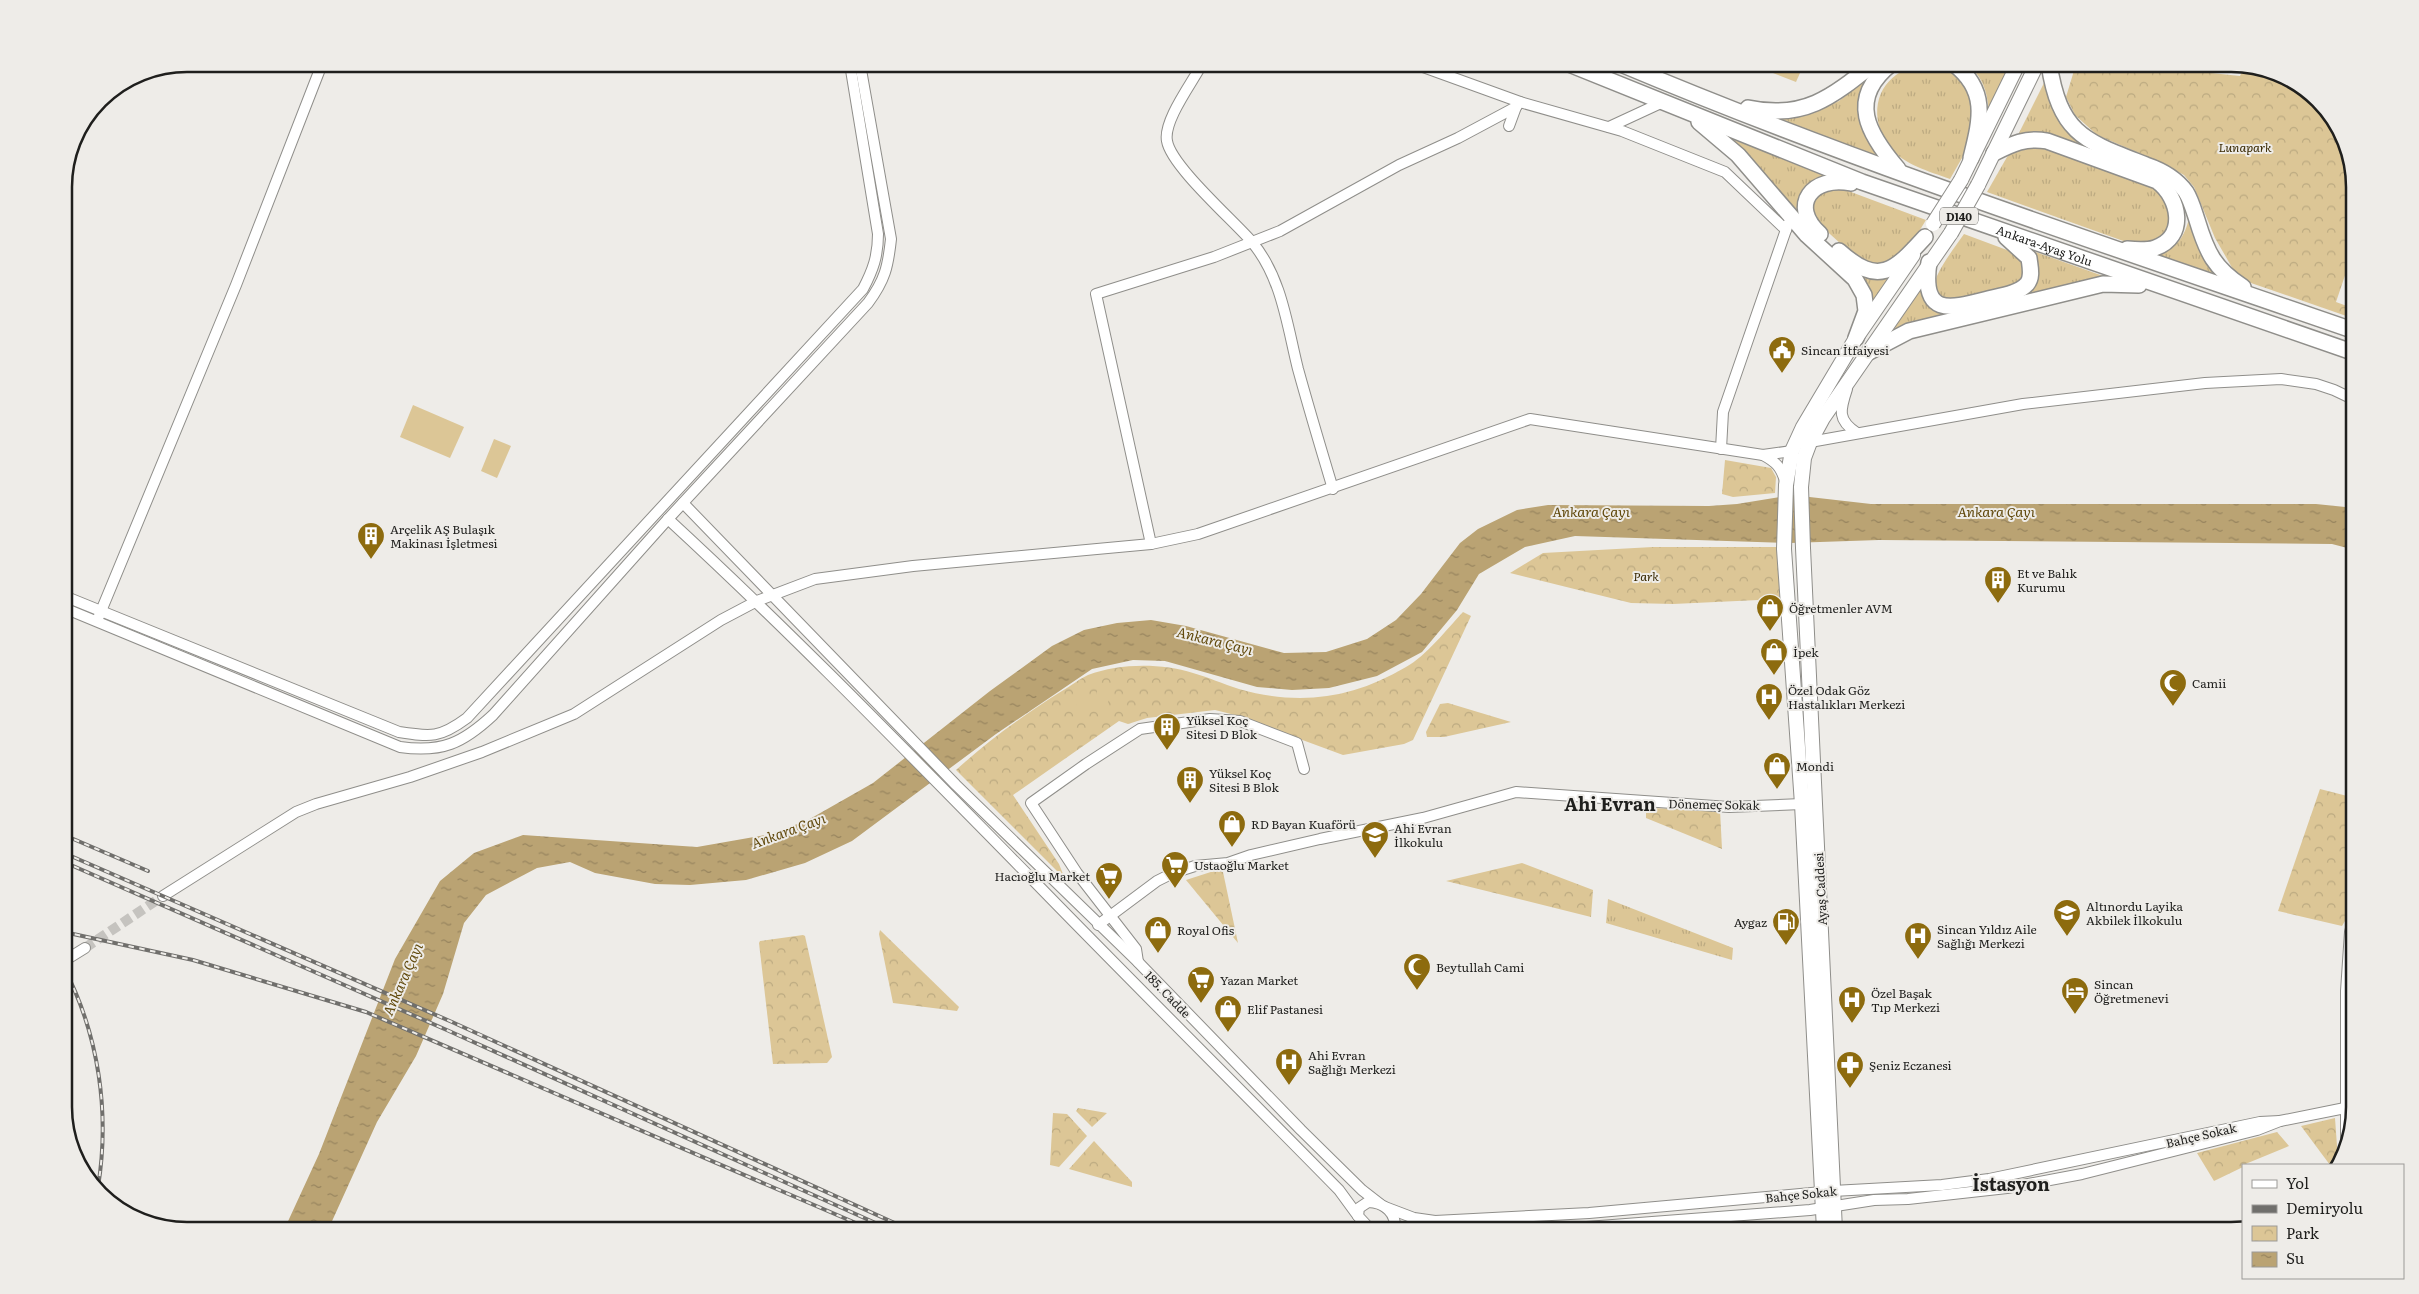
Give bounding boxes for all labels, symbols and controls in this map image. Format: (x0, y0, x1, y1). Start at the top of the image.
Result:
park label: Lunapark (2218, 138, 2272, 156)
road number: D140 (1940, 208, 1978, 225)
street label: Ankara-Ayaş Yolu (1994, 220, 2095, 270)
public building icon: Sincan İtfaiyesi (1767, 335, 1797, 374)
place label: Sincan İtfaiyesi (1801, 341, 1889, 359)
water label: Ankara Çayı (1552, 501, 1631, 521)
water label: Ankara Çayı (1957, 501, 2036, 521)
place label: Arçelik AŞ Bulaşık Makinası İşletmesi (390, 520, 498, 552)
building icon: Arçelik AŞ Bulaşık Makinası İşletmesi (356, 521, 386, 560)
place label: Et ve Balık Kurumu (2017, 564, 2077, 596)
building icon: Et ve Balık Kurumu (1983, 565, 2013, 604)
park label: Park (1633, 567, 1659, 585)
shop icon: Öğretmenler AVM (1755, 593, 1785, 632)
place label: Öğretmenler AVM (1789, 599, 1893, 617)
water label: Ankara Çayı (1175, 621, 1256, 659)
shop icon: İpek (1759, 637, 1789, 676)
place label: İpek (1793, 643, 1819, 661)
mosque icon: Camii (2158, 668, 2188, 707)
place label: Camii (2192, 674, 2226, 692)
place label: Özel Odak Göz Hastalıkları Merkezi (1788, 681, 1905, 713)
hospital icon: Özel Odak Göz Hastalıkları Merkezi (1754, 682, 1784, 721)
place label: Yüksel Koç Sitesi D Blok (1186, 711, 1258, 743)
building icon: Yüksel Koç Sitesi D Blok (1152, 712, 1182, 751)
shop icon: Mondi (1762, 751, 1792, 790)
place label: Mondi (1796, 757, 1834, 775)
place label: Yüksel Koç Sitesi B Blok (1209, 764, 1279, 796)
building icon: Yüksel Koç Sitesi B Blok (1175, 765, 1205, 804)
district label: Ahi Evran (1564, 790, 1656, 817)
street label: Dönemeç Sokak (1668, 794, 1761, 814)
water label: Ankara Çayı (748, 807, 829, 853)
shop icon: RD Bayan Kuaförü (1217, 809, 1247, 848)
place label: RD Bayan Kuaförü (1251, 815, 1356, 833)
place label: Ahi Evran İlkokulu (1394, 819, 1452, 851)
school or university icon: Ahi Evran İlkokulu (1360, 820, 1390, 859)
supermarket icon: Ustaoğlu Market (1160, 850, 1190, 889)
street label: Ayaş Caddesi (1809, 852, 1831, 926)
place label: Ustaoğlu Market (1194, 856, 1289, 874)
supermarket icon: Hacıoğlu Market (1094, 861, 1124, 900)
place label: Hacıoğlu Market (994, 867, 1090, 885)
place label: Altınordu Layika Akbilek İlkokulu (2086, 897, 2183, 929)
school or university icon: Altınordu Layika Akbilek İlkokulu (2052, 898, 2082, 937)
fuel station icon: Aygaz (1771, 907, 1801, 946)
place label: Aygaz (1734, 913, 1767, 931)
shop icon: Royal Ofis (1143, 915, 1173, 954)
place label: Sincan Yıldız Aile Sağlığı Merkezi (1937, 920, 2037, 952)
place label: Royal Ofis (1177, 921, 1235, 939)
hospital icon: Sincan Yıldız Aile Sağlığı Merkezi (1903, 921, 1933, 960)
water label: Ankara Çayı (377, 939, 427, 1019)
mosque icon: Beytullah Cami (1402, 952, 1432, 991)
place label: Beytullah Cami (1436, 958, 1524, 976)
supermarket icon: Yazan Market (1186, 965, 1216, 1004)
street label: 185. Cadde (1141, 966, 1195, 1022)
place label: Yazan Market (1220, 971, 1298, 989)
place label: Sincan Öğretmenevi (2094, 975, 2169, 1007)
hotel icon: Sincan Öğretmenevi (2060, 976, 2090, 1015)
place label: Özel Başak Tıp Merkezi (1871, 984, 1940, 1016)
hospital icon: Özel Başak Tıp Merkezi (1837, 985, 1867, 1024)
shop icon: Elif Pastanesi (1213, 994, 1243, 1033)
place label: Elif Pastanesi (1247, 1000, 1323, 1018)
place label: Ahi Evran Sağlığı Merkezi (1308, 1046, 1396, 1078)
hospital icon: Ahi Evran Sağlığı Merkezi (1274, 1047, 1304, 1086)
pharmacy icon: Şeniz Eczanesi (1835, 1050, 1865, 1089)
place label: Şeniz Eczanesi (1869, 1056, 1952, 1074)
street label: Bahçe Sokak (2164, 1118, 2239, 1152)
legend (2242, 1164, 2404, 1279)
district label: İstasyon (1972, 1170, 2050, 1197)
text: Yol (2286, 1171, 2309, 1194)
street label: Bahçe Sokak (1764, 1181, 1838, 1207)
text: Demiryolu (2286, 1196, 2363, 1219)
text: Park (2286, 1221, 2320, 1244)
text: Su (2286, 1246, 2305, 1269)

